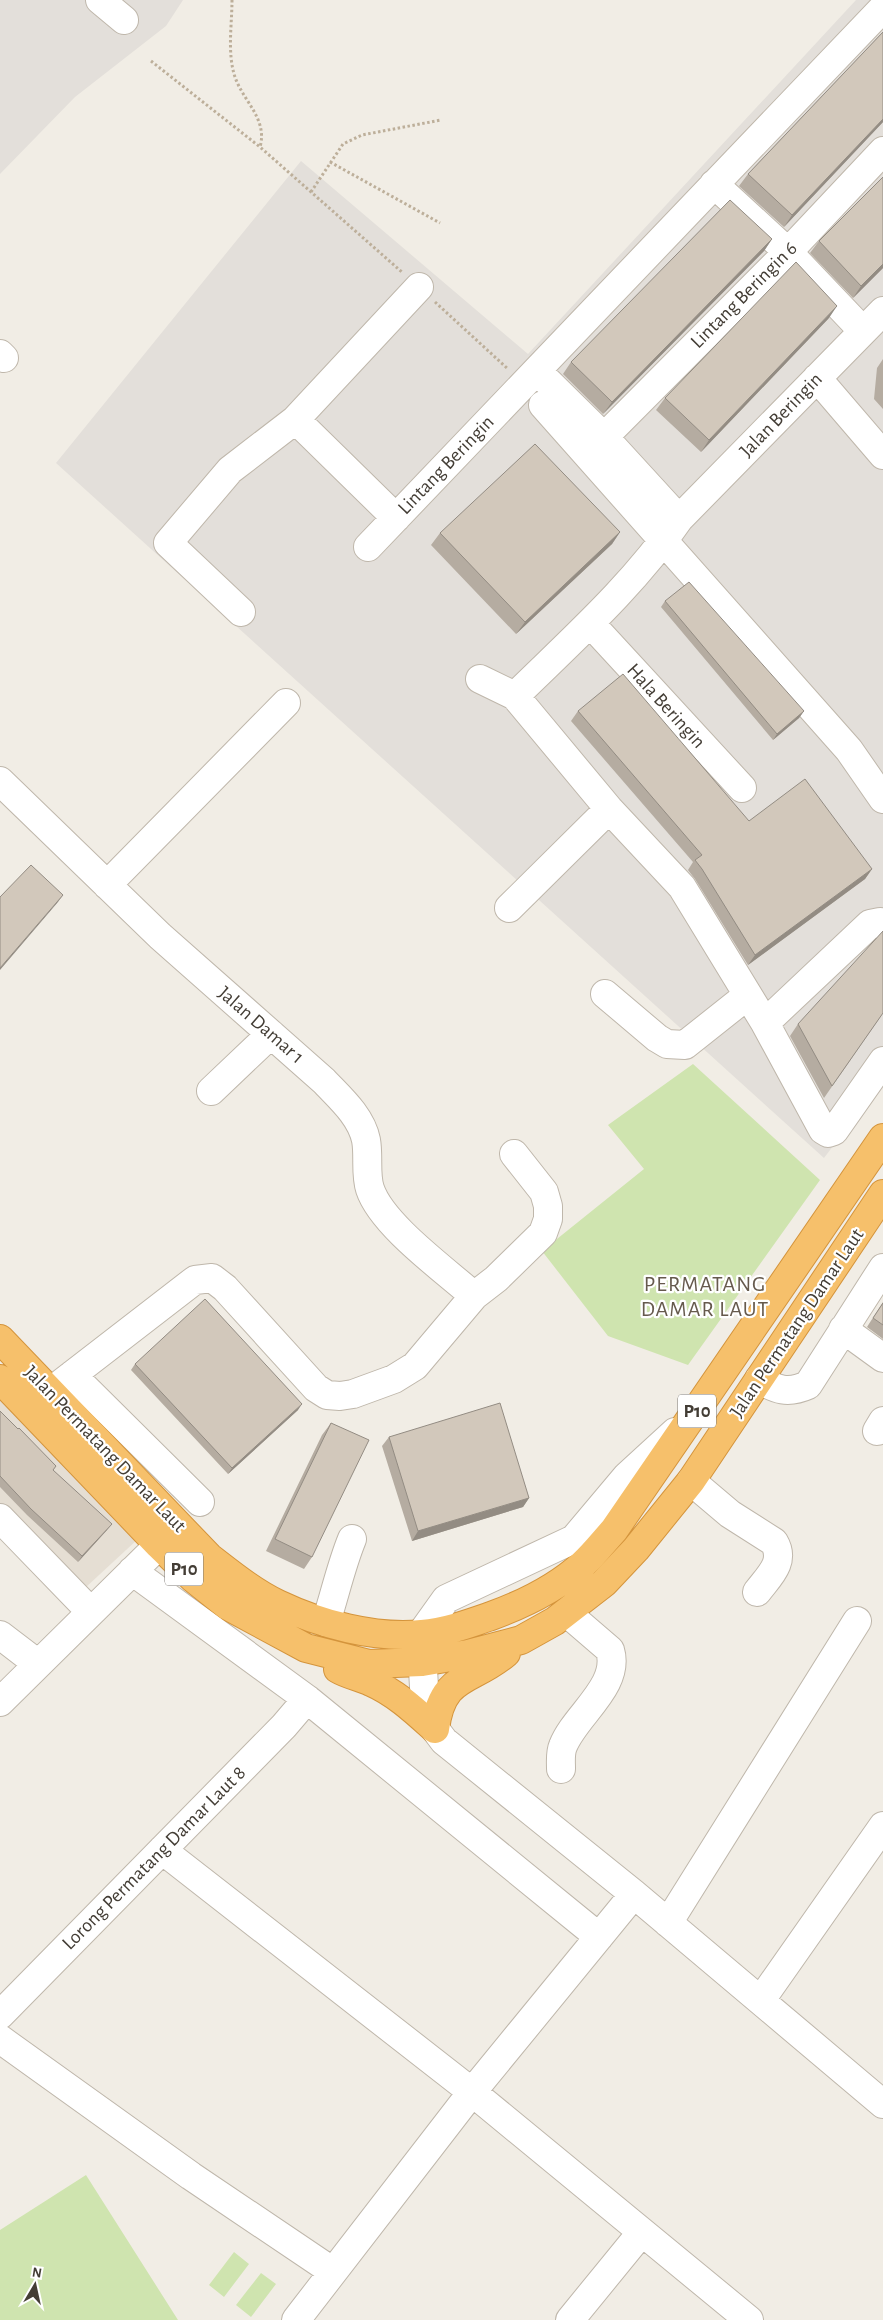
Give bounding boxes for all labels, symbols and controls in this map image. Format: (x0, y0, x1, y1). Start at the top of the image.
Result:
street label: Lintang Beringin 6 (687, 238, 801, 352)
street label: Jalan Beringin (736, 369, 826, 461)
street label: Lintang Beringin (394, 412, 498, 518)
street label: Hala Beringin (623, 660, 709, 752)
street label: Jalan Damar 1 (214, 983, 308, 1067)
street label: Jalan Permatang Damar Laut (726, 1225, 868, 1421)
district label: PERMATANG DAMAR LAUT (641, 1273, 769, 1320)
street label: Jalan Permatang Damar Laut (20, 1362, 190, 1537)
road number: P10 (678, 1394, 716, 1428)
road number: P10 (165, 1552, 203, 1586)
street label: Lorong Permatang Damar Laut 8 (59, 1763, 249, 1953)
north arrow (10, 2260, 60, 2310)
text: N (31, 2265, 43, 2281)

